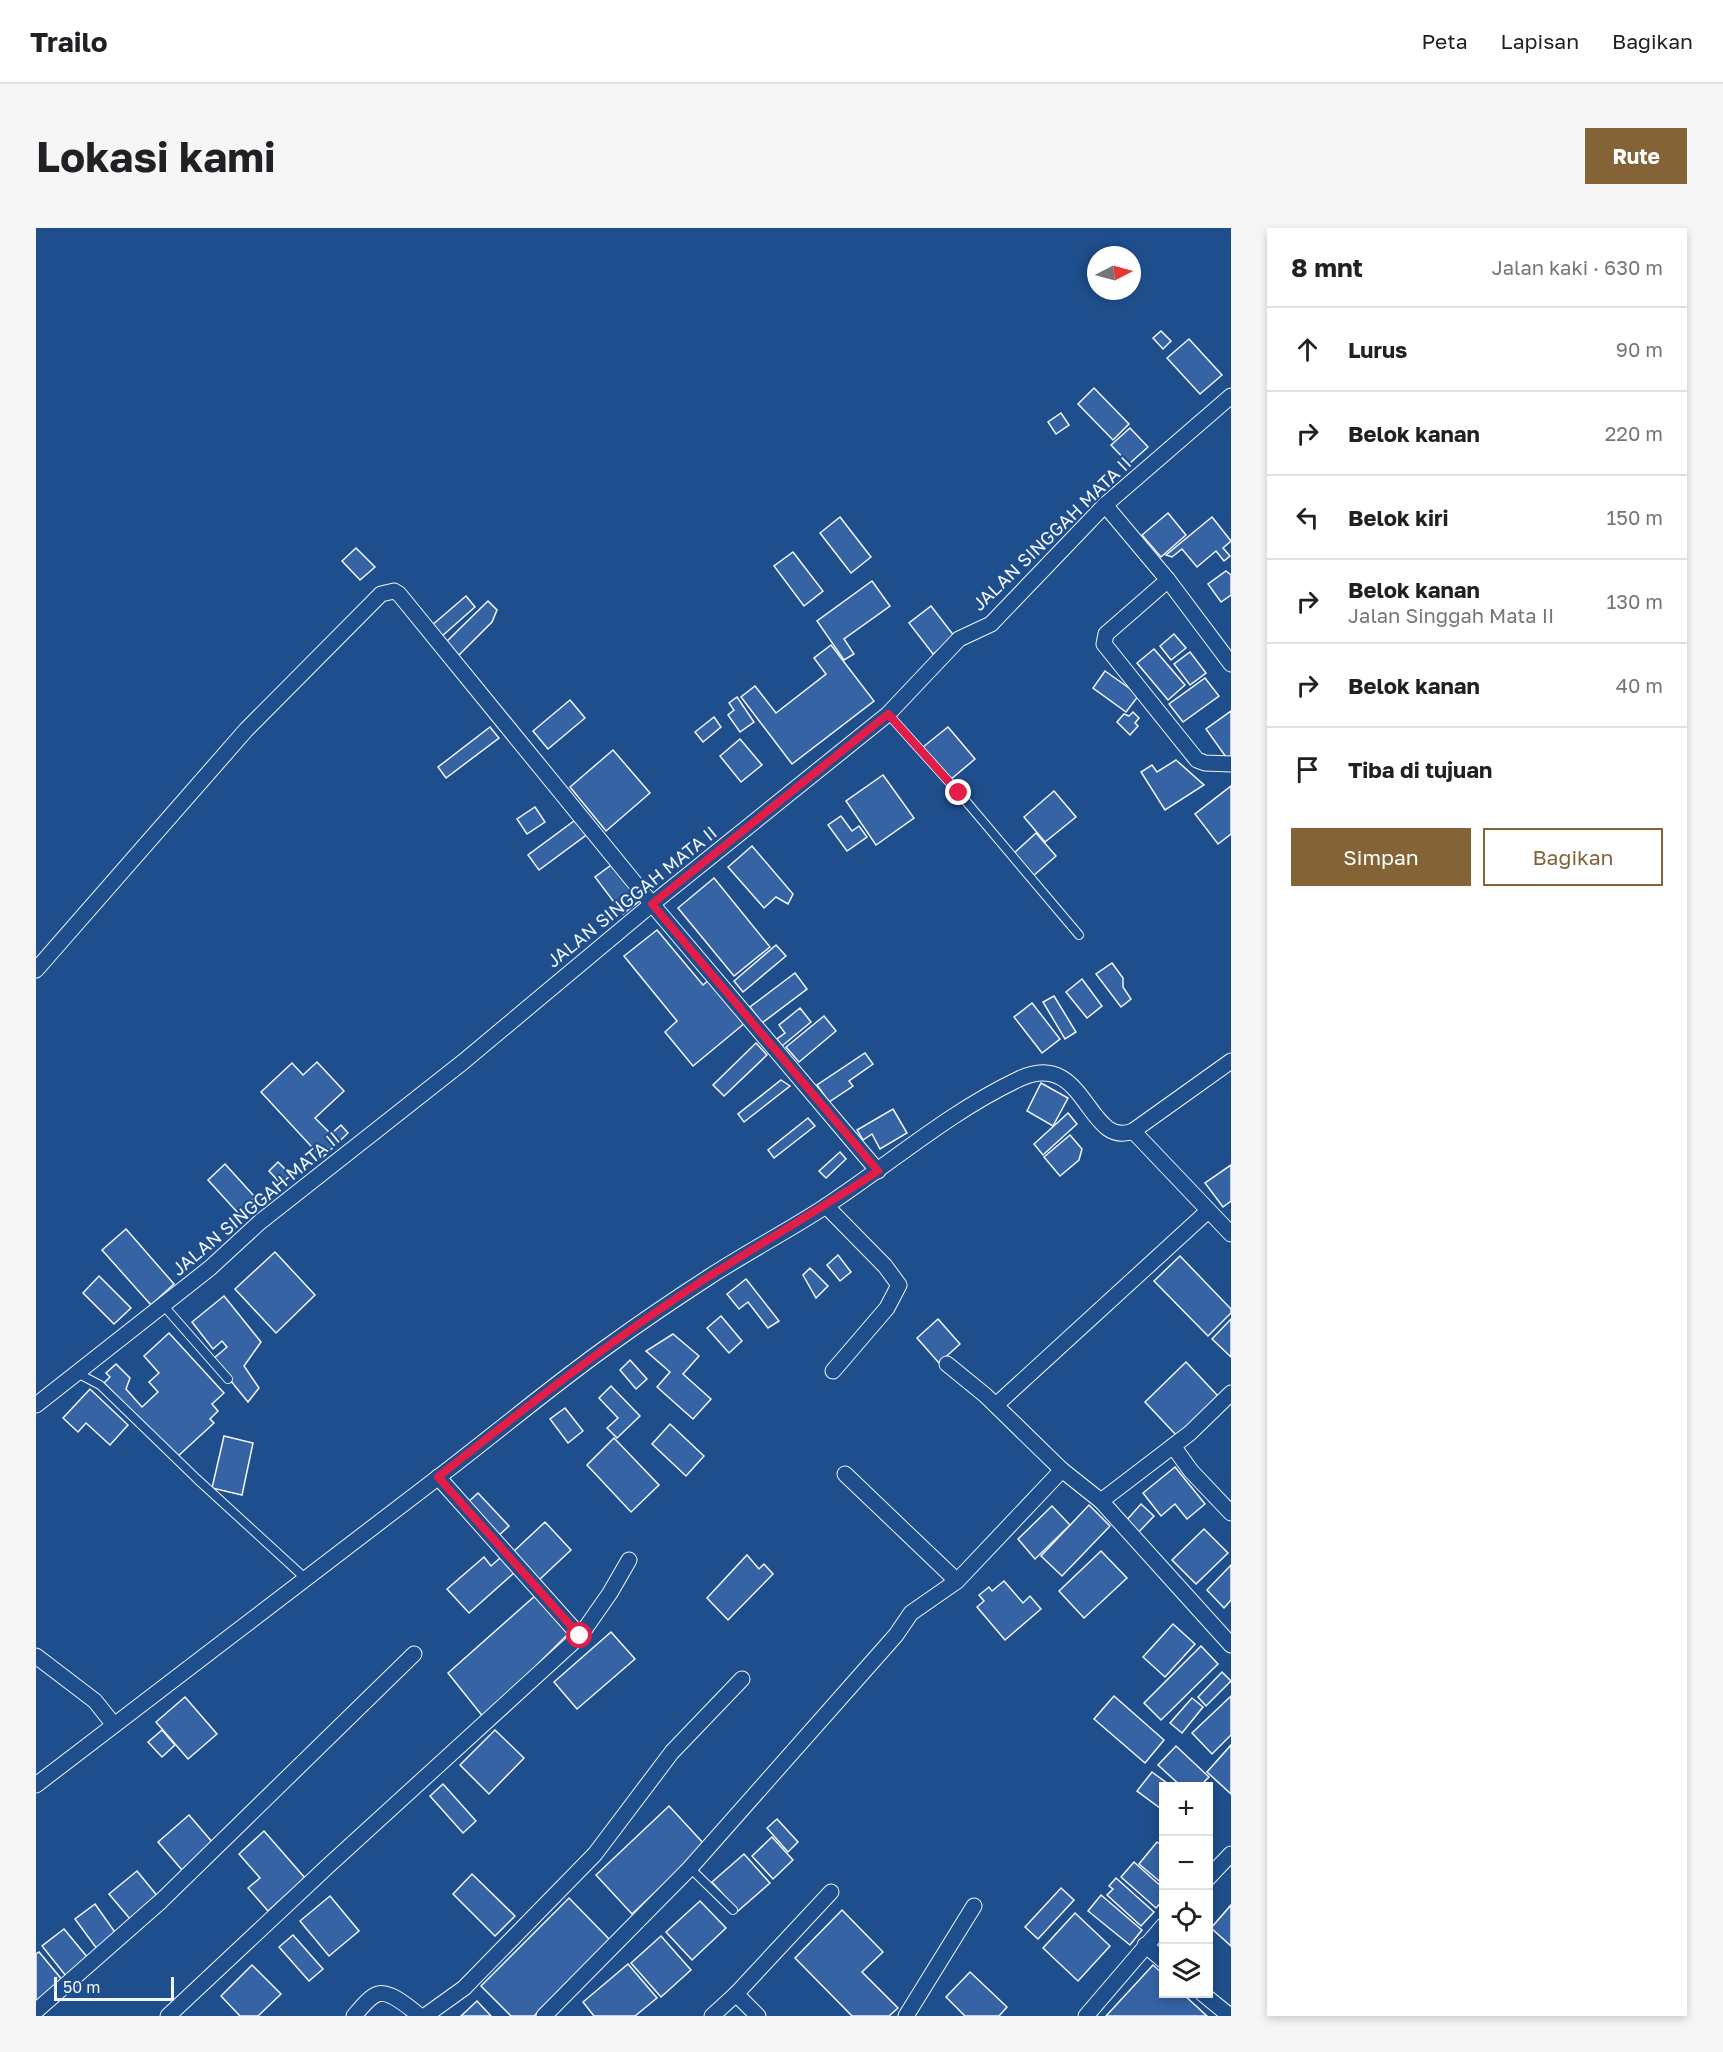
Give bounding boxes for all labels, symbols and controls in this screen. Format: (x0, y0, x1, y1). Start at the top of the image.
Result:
text: Trailo (30, 25, 108, 58)
text: Peta (1422, 28, 1468, 54)
text: Lapisan (1501, 28, 1579, 54)
text: Bagikan (1612, 28, 1693, 54)
button: Rute (1585, 128, 1687, 184)
text: Lokasi kami (36, 131, 276, 181)
north arrow (1087, 246, 1141, 300)
text: 8 mnt (1291, 252, 1363, 283)
text: Jalan kaki · 630 m (1492, 255, 1663, 279)
icon: ahead (1291, 333, 1324, 366)
text: Lurus (1348, 336, 1407, 363)
text: 90 m (1616, 337, 1663, 361)
icon: right (1291, 417, 1324, 450)
text: Belok kanan (1348, 420, 1480, 447)
text: 220 m (1605, 421, 1663, 445)
street label: JALAN SINGGAH MATA II (967, 452, 1135, 615)
icon: left (1291, 501, 1324, 534)
text: Belok kiri (1348, 504, 1449, 531)
text: 150 m (1607, 505, 1663, 529)
text: Belok kanan (1348, 576, 1480, 603)
icon: right (1291, 585, 1324, 618)
text: 130 m (1607, 589, 1663, 613)
text: Jalan Singgah Mata II (1348, 603, 1554, 627)
icon: right (1291, 669, 1324, 702)
text: Belok kanan (1348, 672, 1480, 699)
text: 40 m (1616, 673, 1663, 697)
icon: arrive (1291, 753, 1324, 786)
text: Tiba di tujuan (1348, 756, 1492, 783)
route end (945, 779, 971, 805)
street label: JALAN SINGGAH MATA II (542, 821, 721, 972)
button: Simpan (1291, 828, 1471, 886)
button: Bagikan (1483, 828, 1663, 886)
street label: JALAN SINGGAH MATA II (167, 1127, 344, 1280)
route start (566, 1622, 592, 1648)
map controls (1159, 1782, 1213, 1998)
button: + (1159, 1782, 1213, 1836)
button: − (1159, 1836, 1213, 1890)
button: locate (1159, 1890, 1213, 1944)
button: layers (1159, 1944, 1213, 1998)
scale bar (54, 1974, 174, 2002)
text: 50 m (63, 1977, 100, 1997)

